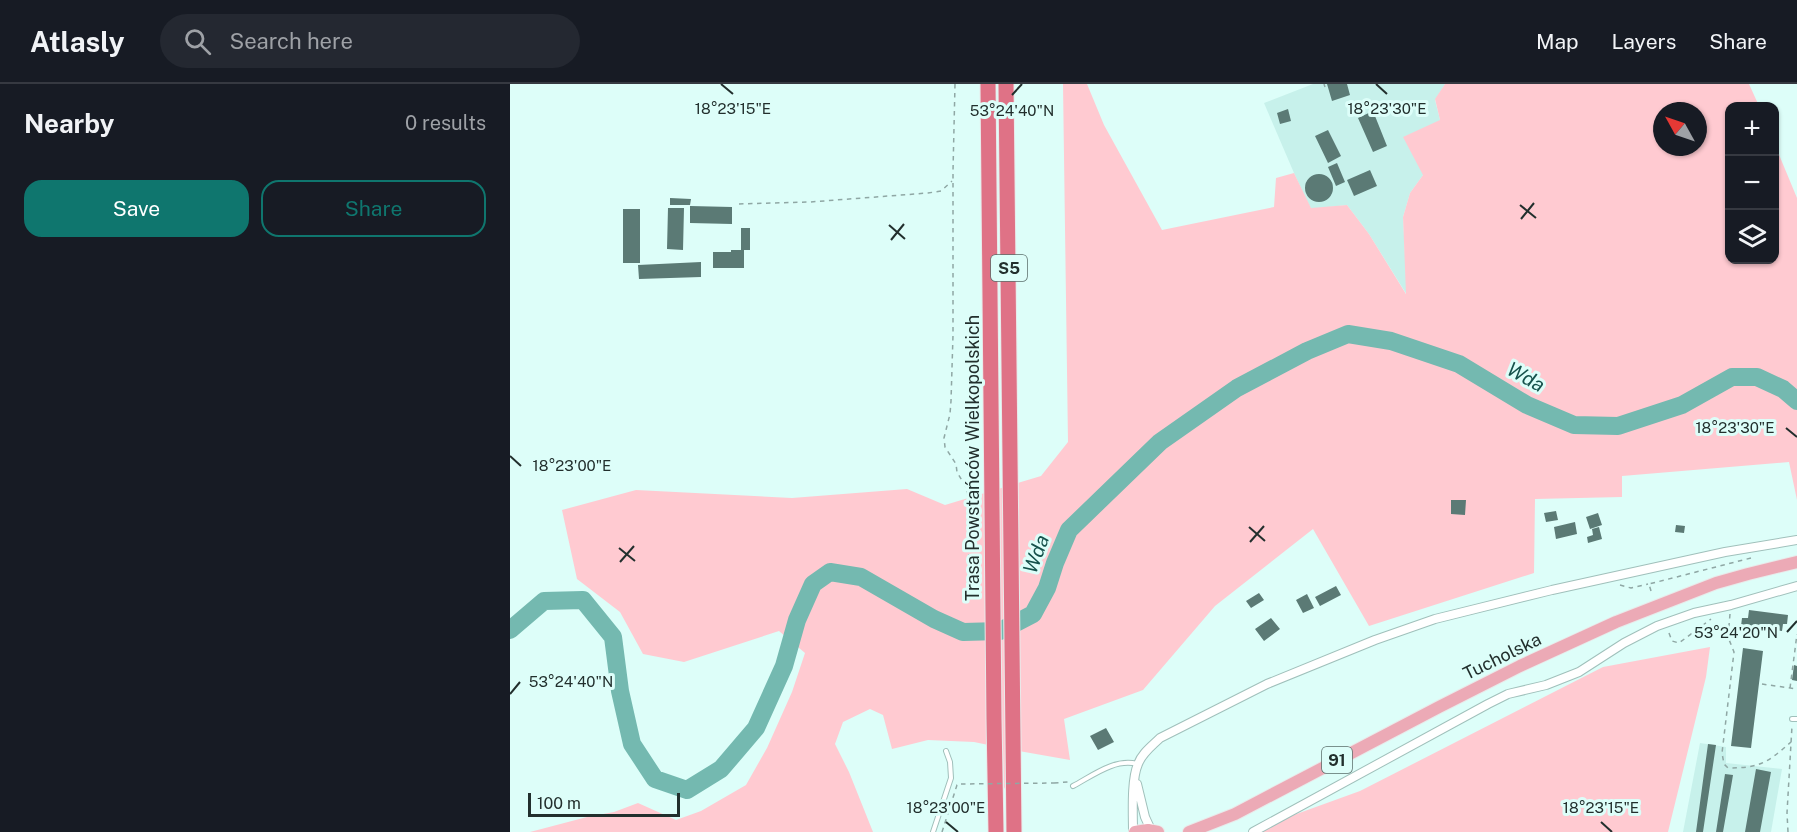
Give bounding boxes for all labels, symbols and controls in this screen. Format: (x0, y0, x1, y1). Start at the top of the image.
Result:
search box (160, 14, 580, 68)
text: Atlasly (30, 25, 124, 58)
icon: search (181, 25, 214, 58)
text: Search here (229, 28, 353, 54)
text: Map (1536, 29, 1579, 54)
text: Layers (1612, 29, 1676, 54)
text: Share (1709, 29, 1767, 54)
text: 18°23'15"E (695, 100, 771, 117)
text: 18°23'30"E (1347, 100, 1427, 117)
text: 53°24'40"N (970, 102, 1054, 119)
north arrow (1653, 102, 1707, 156)
map controls (1725, 102, 1779, 264)
button: + (1725, 102, 1779, 156)
text: Nearby (24, 108, 114, 139)
text: 0 results (405, 111, 486, 135)
button: − (1725, 156, 1779, 210)
button: Save (24, 180, 249, 237)
button: Share (261, 180, 486, 237)
button: layers (1725, 210, 1779, 264)
road number: S5 (991, 255, 1027, 281)
street label: Trasa Powstańców Wielkopolskich (962, 315, 983, 601)
water label: Wda (1503, 357, 1549, 397)
text: 18°23'30"E (1695, 419, 1775, 436)
text: 18°23'00"E (533, 457, 611, 474)
water label: Wda (1018, 531, 1054, 577)
text: 53°24'20"N (1694, 624, 1778, 641)
street label: Tucholska (1459, 628, 1545, 684)
text: 53°24'40"N (529, 673, 613, 690)
road number: 91 (1322, 747, 1352, 773)
scale bar (528, 790, 680, 818)
text: 100 m (537, 794, 581, 813)
text: 18°23'00"E (907, 799, 985, 816)
text: 18°23'15"E (1563, 799, 1639, 816)

